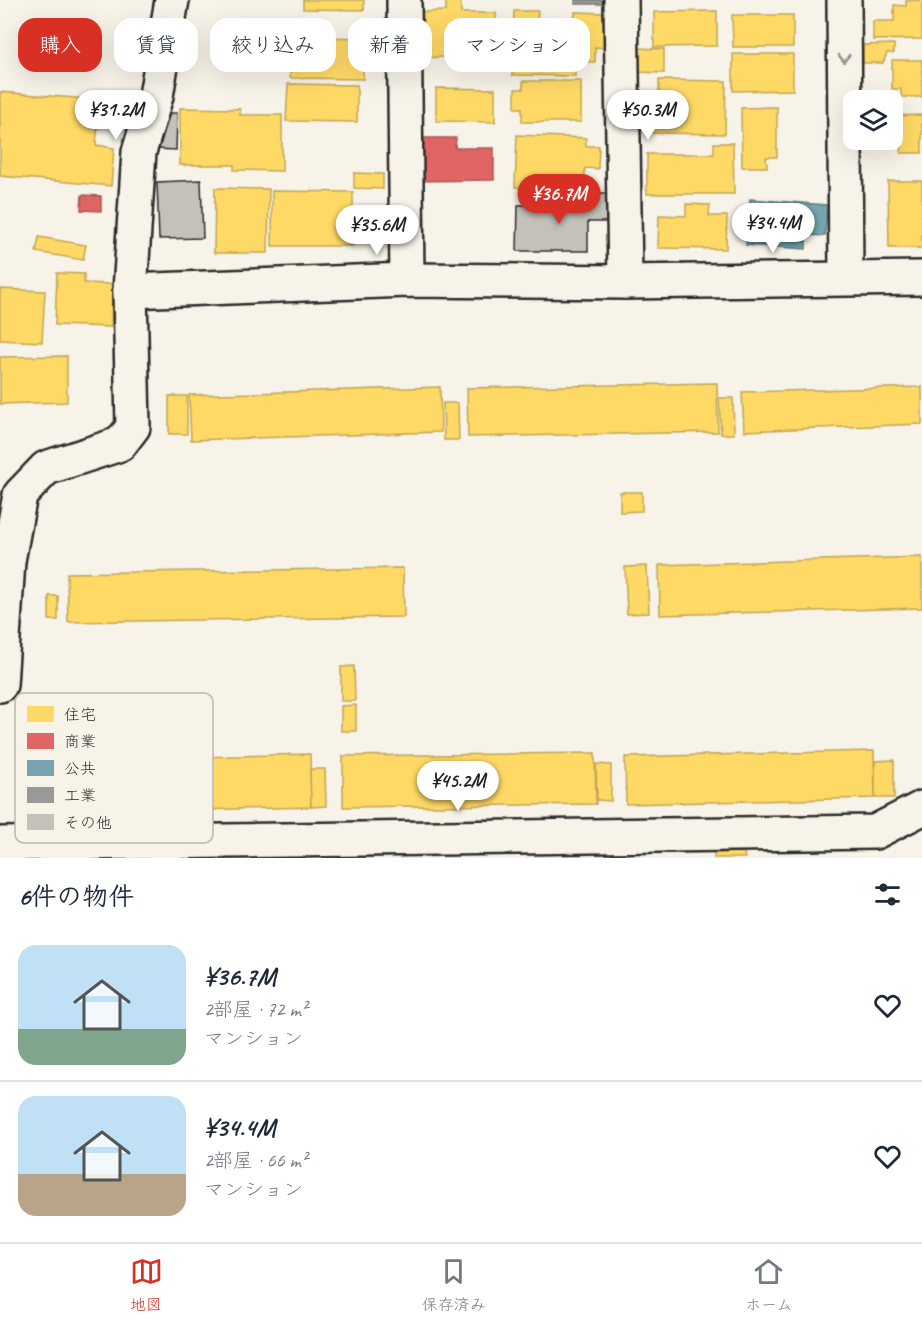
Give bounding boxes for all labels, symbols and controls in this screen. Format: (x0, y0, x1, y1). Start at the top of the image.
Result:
chip: 購入 (18, 18, 102, 72)
chip: 賃貸 (114, 18, 198, 72)
chip: 絞り込み (210, 18, 336, 72)
chip: 新着 (348, 18, 432, 72)
chip: マンション (444, 18, 590, 72)
one-way arrow (838, 54, 850, 63)
pin: ¥31.2M (67, 90, 165, 141)
pin: ¥50.3M (599, 90, 697, 141)
map controls (843, 90, 903, 150)
button: layers (843, 90, 903, 150)
text: ¥31.2M (89, 97, 143, 122)
text: ¥50.3M (621, 97, 675, 122)
pin: ¥36.7M (510, 174, 608, 225)
text: ¥36.7M (532, 181, 586, 206)
pin: ¥34.4M (724, 203, 822, 254)
pin: ¥35.6M (328, 205, 426, 256)
text: ¥34.4M (746, 210, 800, 235)
text: ¥35.6M (350, 212, 404, 237)
legend (15, 693, 213, 843)
text: 住宅 (64, 705, 96, 725)
text: 商業 (64, 732, 96, 752)
text: 公共 (64, 759, 96, 779)
pin: ¥45.2M (409, 761, 507, 812)
text: ¥45.2M (431, 768, 485, 793)
text: 工業 (64, 786, 96, 806)
text: その他 (64, 813, 112, 833)
icon: filters (871, 878, 904, 911)
text: 6件の物件 (18, 880, 134, 913)
text: ¥36.7M (204, 960, 275, 993)
icon: home (66, 969, 138, 1041)
icon: heart (871, 989, 904, 1022)
text: 2部屋 · 72 m² (204, 997, 307, 1022)
text: マンション (204, 1026, 303, 1051)
text: ¥34.4M (204, 1111, 275, 1144)
icon: home (66, 1120, 138, 1192)
icon: heart (871, 1140, 904, 1173)
text: 2部屋 · 66 m² (204, 1148, 307, 1173)
text: マンション (204, 1177, 303, 1202)
tab: 地図 (130, 1255, 163, 1315)
tab: 保存済み (422, 1255, 486, 1315)
tab: ホーム (745, 1255, 792, 1315)

